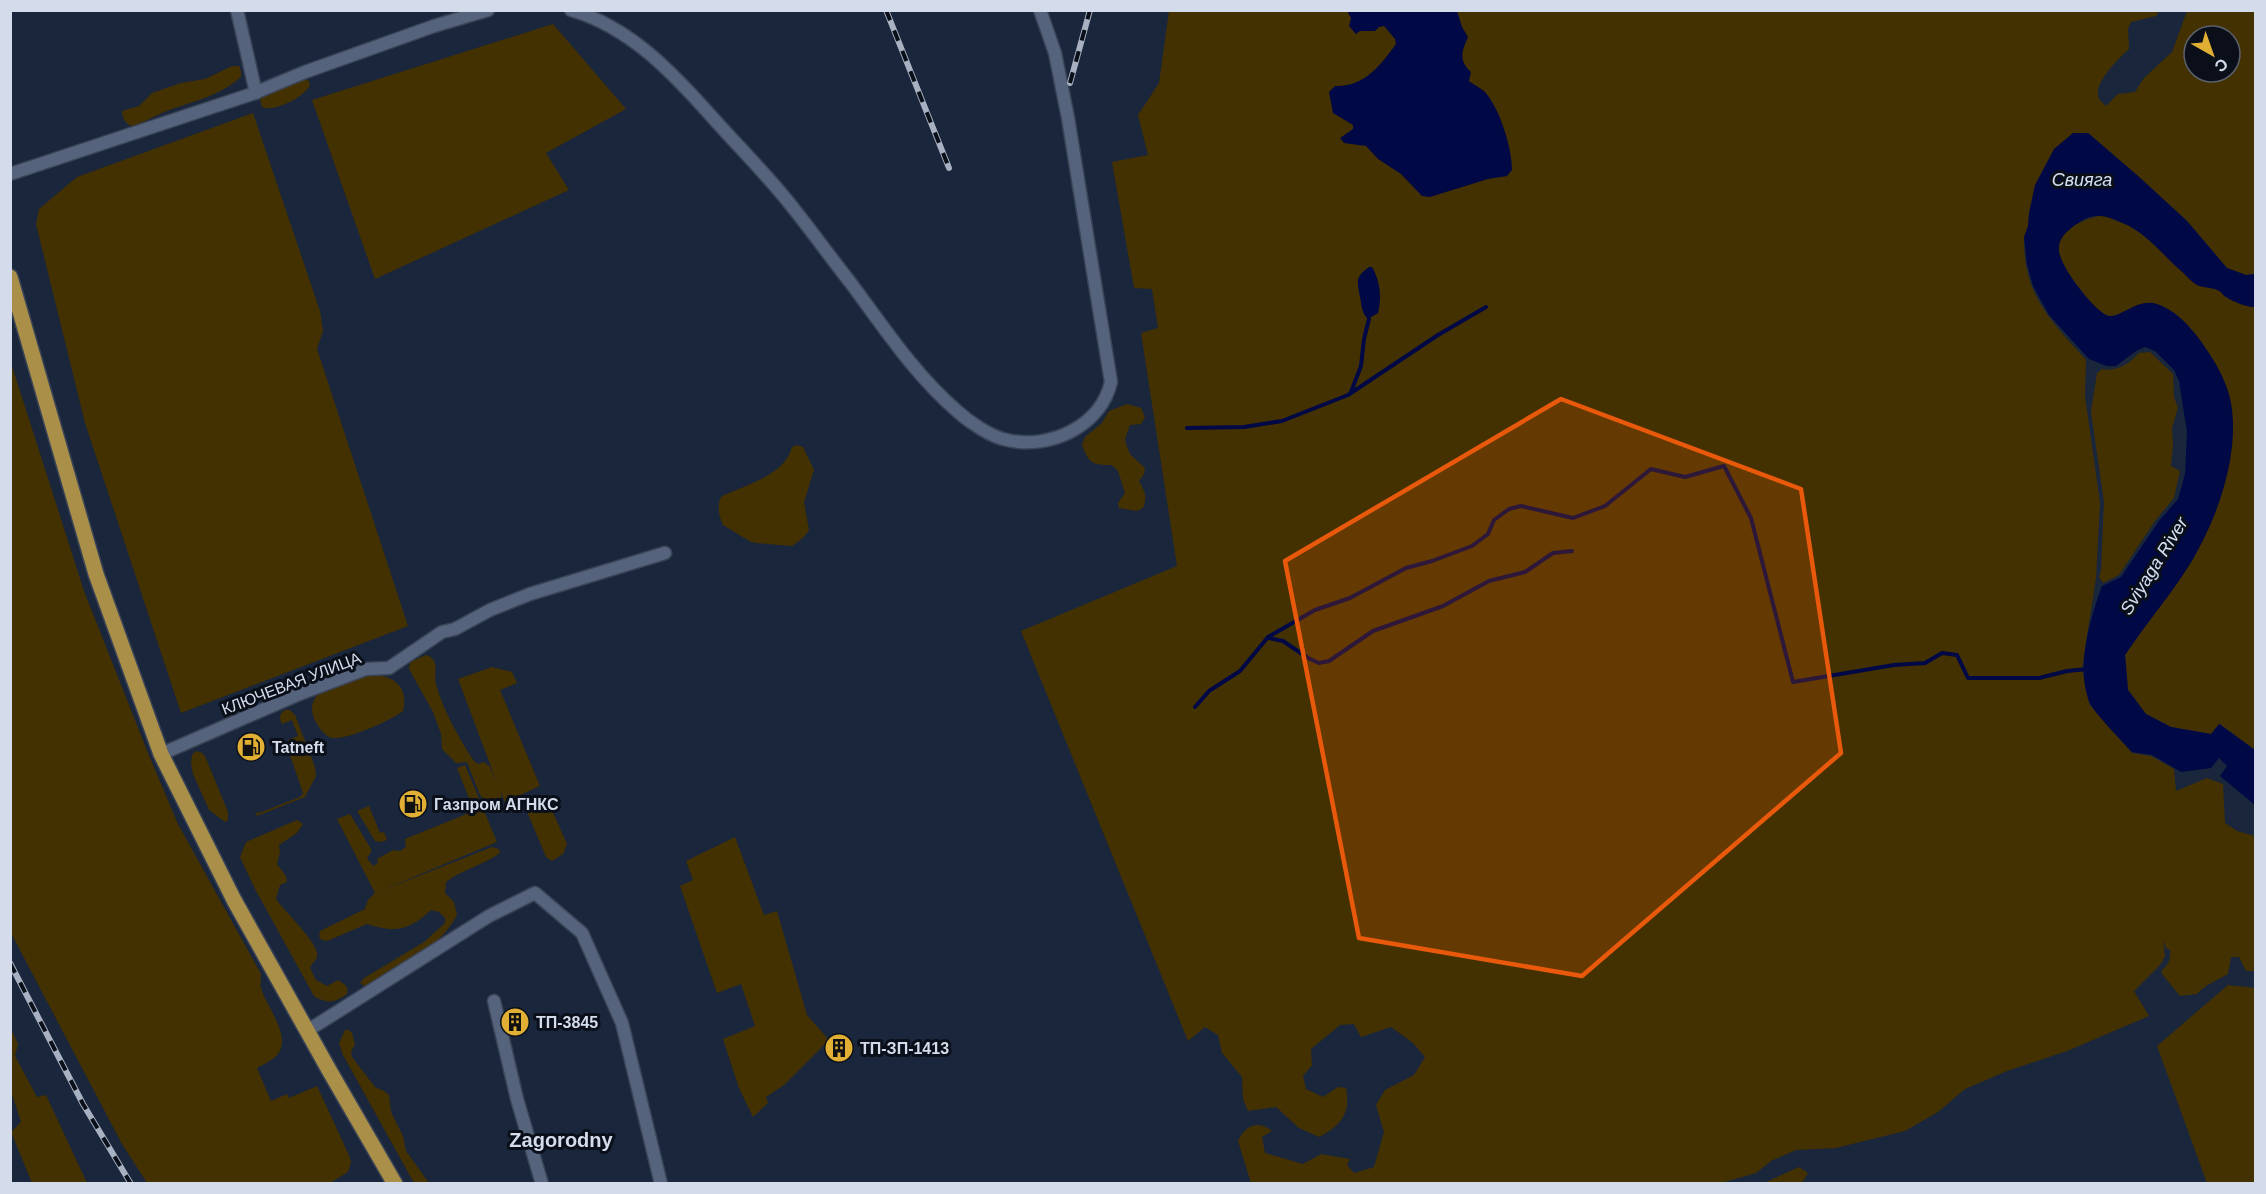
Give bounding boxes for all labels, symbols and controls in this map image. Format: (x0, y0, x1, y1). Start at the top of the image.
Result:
north arrow (2182, 24, 2242, 84)
text: С (2211, 55, 2231, 76)
water label: Свияга (2052, 170, 2112, 190)
water label: Sviyaga River (2116, 513, 2192, 618)
street label: КЛЮЧЕВАЯ УЛИЦА (219, 649, 363, 718)
fuel station icon: Tatneft (235, 731, 267, 763)
place label: Tatneft (272, 739, 325, 756)
fuel station icon: Газпром АГНКС (397, 788, 429, 820)
place label: Газпром АГНКС (434, 796, 559, 813)
building icon: ТП-3845 (499, 1006, 531, 1038)
place label: ТП-3845 (536, 1014, 598, 1031)
building icon: ТП-ЗП-1413 (823, 1032, 855, 1064)
place label: ТП-ЗП-1413 (860, 1040, 949, 1057)
district label: Zagorodny (509, 1129, 614, 1151)

